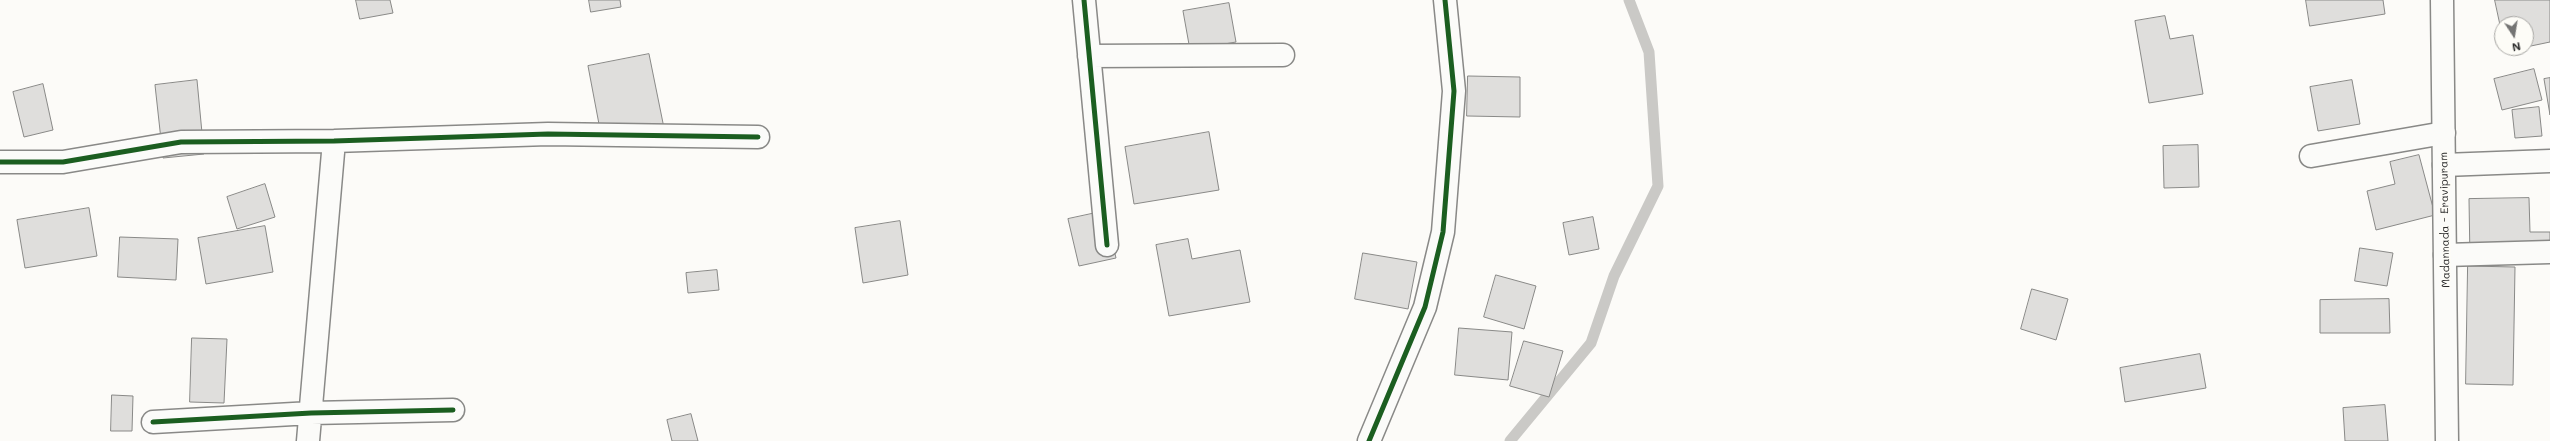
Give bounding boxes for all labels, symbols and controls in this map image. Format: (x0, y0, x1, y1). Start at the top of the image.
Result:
north arrow (2494, 16, 2534, 56)
text: N (2511, 39, 2522, 55)
street label: Madannada - Eravipuram (2437, 152, 2453, 288)

